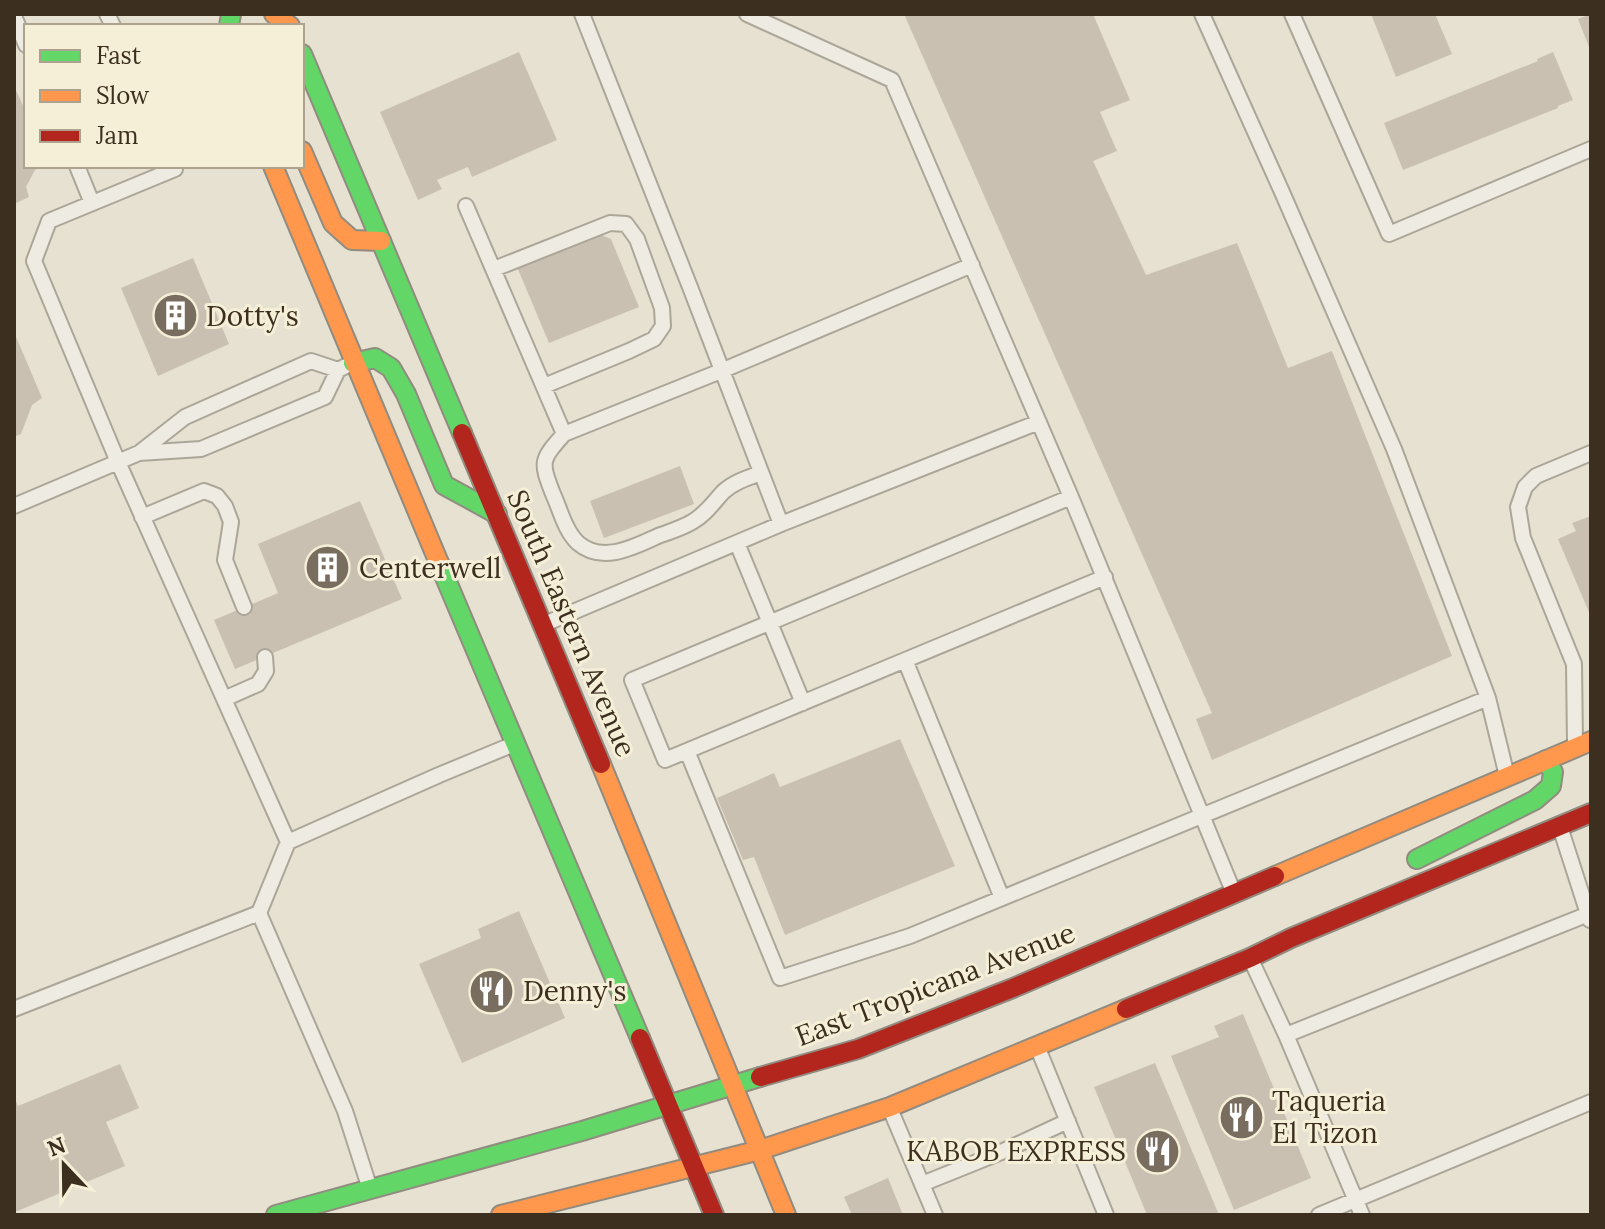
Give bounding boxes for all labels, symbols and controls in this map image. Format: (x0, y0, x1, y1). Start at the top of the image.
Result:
legend (24, 24, 304, 168)
text: Fast (96, 40, 142, 71)
text: Slow (96, 80, 150, 111)
text: Jam (95, 120, 138, 151)
building icon: Dotty's (151, 292, 199, 340)
place label: Dotty's (206, 298, 299, 334)
street label: South Eastern Avenue (499, 484, 645, 762)
building icon: Centerwell (304, 544, 352, 592)
place label: Centerwell (359, 550, 501, 586)
street label: East Tropicana Avenue (790, 914, 1080, 1054)
restaurant icon: Denny's (468, 967, 516, 1015)
place label: Denny's (523, 973, 626, 1009)
place label: Taqueria El Tizon (1272, 1083, 1386, 1151)
restaurant icon: Taqueria El Tizon (1217, 1093, 1265, 1141)
north arrow (24, 1125, 104, 1205)
restaurant icon: KABOB EXPRESS (1133, 1127, 1181, 1175)
text: N (43, 1130, 70, 1163)
place label: KABOB EXPRESS (906, 1133, 1126, 1169)

